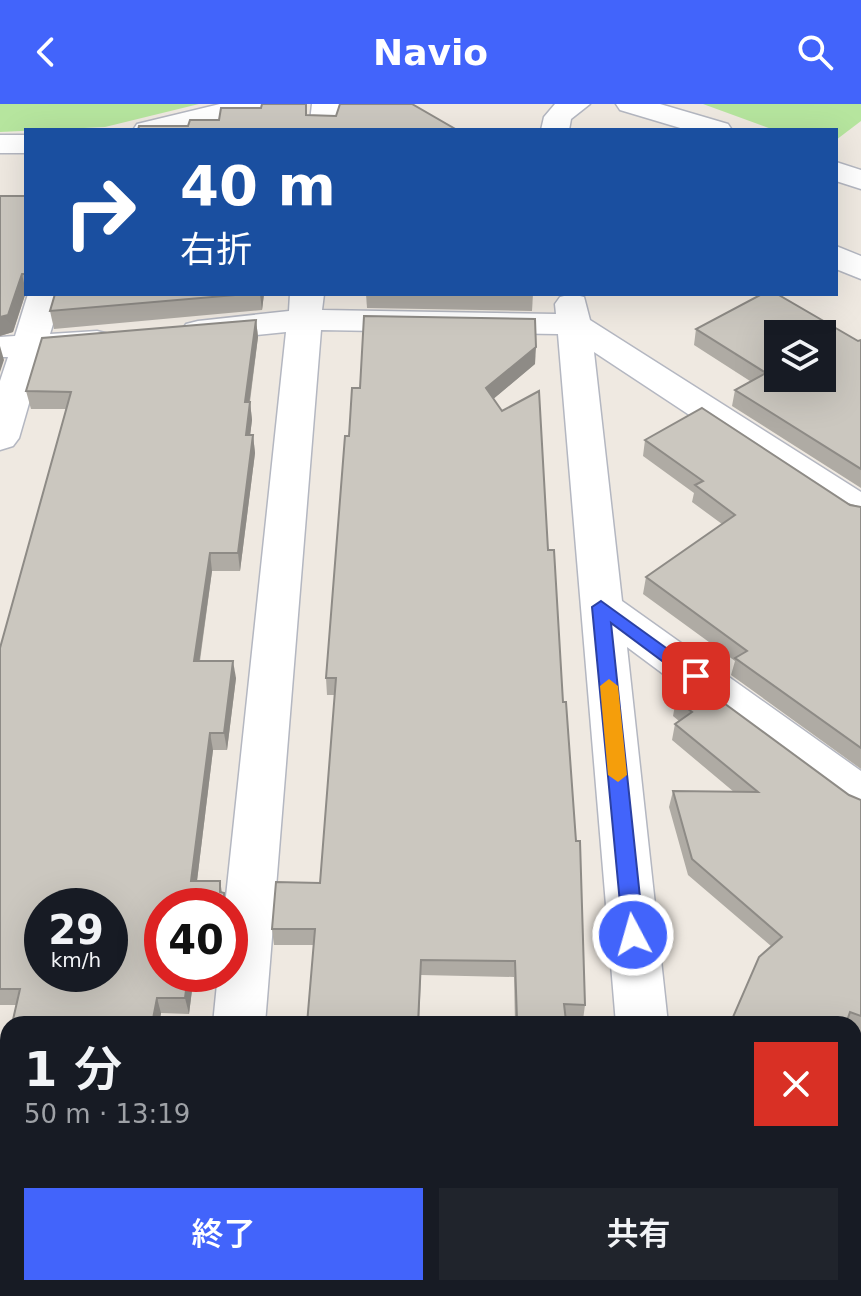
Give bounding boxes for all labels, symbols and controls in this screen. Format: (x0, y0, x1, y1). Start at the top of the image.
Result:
icon: back (24, 30, 68, 74)
icon: search (793, 30, 837, 74)
text: Navio (373, 32, 488, 73)
text: 40 m (180, 153, 336, 218)
icon: right (48, 160, 152, 264)
text: 右折 (180, 229, 252, 270)
map controls (764, 320, 836, 392)
button: layers (764, 320, 836, 392)
pin (662, 642, 730, 710)
icon: arrive (674, 654, 718, 698)
speed limit sign: 40 (144, 888, 248, 992)
position arrow (591, 893, 675, 977)
text: 29 (48, 907, 104, 953)
text: km/h (51, 948, 101, 972)
text: 1 分 (24, 1041, 122, 1097)
button: close (754, 1042, 838, 1126)
text: 50 m · 13:19 (24, 1099, 190, 1129)
button: 終了 (24, 1188, 423, 1280)
button: 共有 (439, 1188, 838, 1280)

